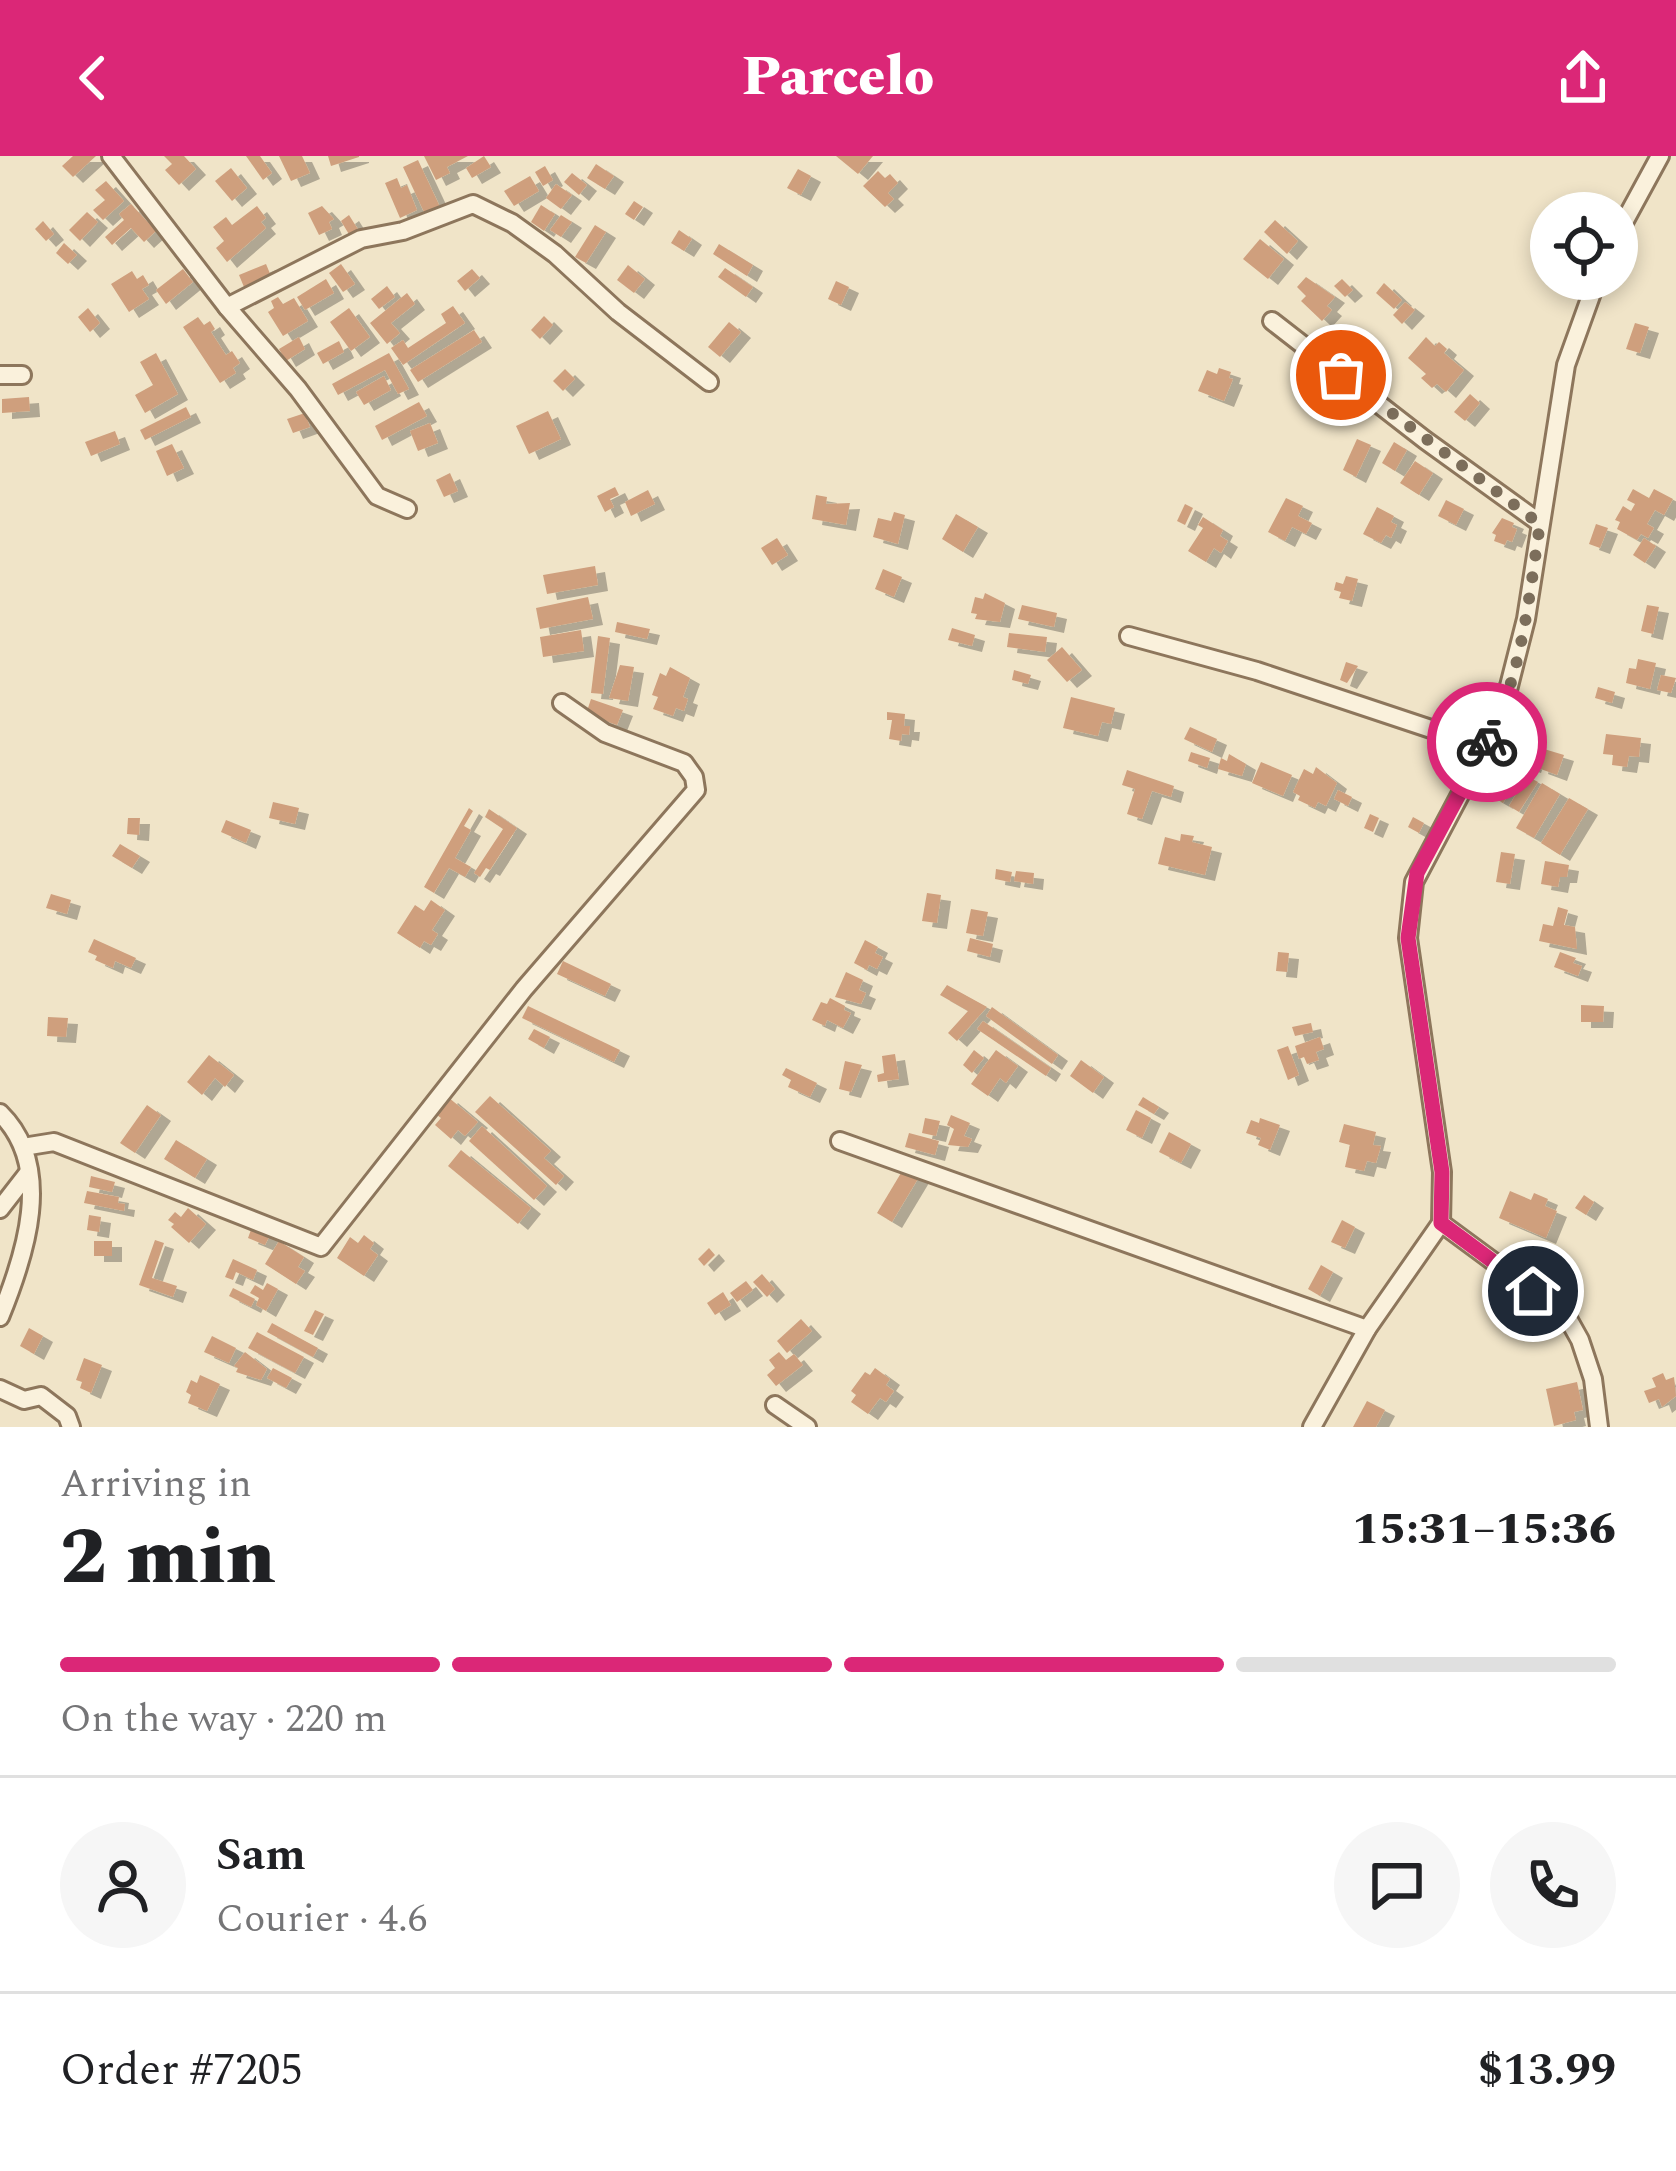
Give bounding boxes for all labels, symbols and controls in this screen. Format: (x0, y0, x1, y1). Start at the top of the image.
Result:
text: Parcelo (742, 37, 934, 119)
icon: back (60, 45, 126, 111)
icon: share (1550, 45, 1616, 111)
map controls (1530, 192, 1638, 300)
button: locate (1530, 192, 1638, 300)
pin (1290, 324, 1392, 426)
icon: bag (1308, 342, 1374, 408)
courier (1427, 682, 1547, 802)
icon: bike (1454, 709, 1520, 775)
pin (1482, 1240, 1584, 1342)
icon: home (1500, 1258, 1566, 1324)
text: Arriving in (60, 1455, 252, 1514)
text: 15:31–15:36 (1352, 1495, 1616, 1564)
text: 2 min (60, 1499, 276, 1618)
text: On the way · 220 m (60, 1690, 387, 1749)
text: Sam (216, 1821, 306, 1890)
button: person (60, 1822, 186, 1948)
button: chat (1334, 1822, 1460, 1948)
button: phone (1490, 1822, 1616, 1948)
text: Courier · 4.6 (216, 1890, 427, 1949)
text: Order #7205 (60, 2036, 303, 2105)
text: $13.99 (1478, 2036, 1616, 2105)

